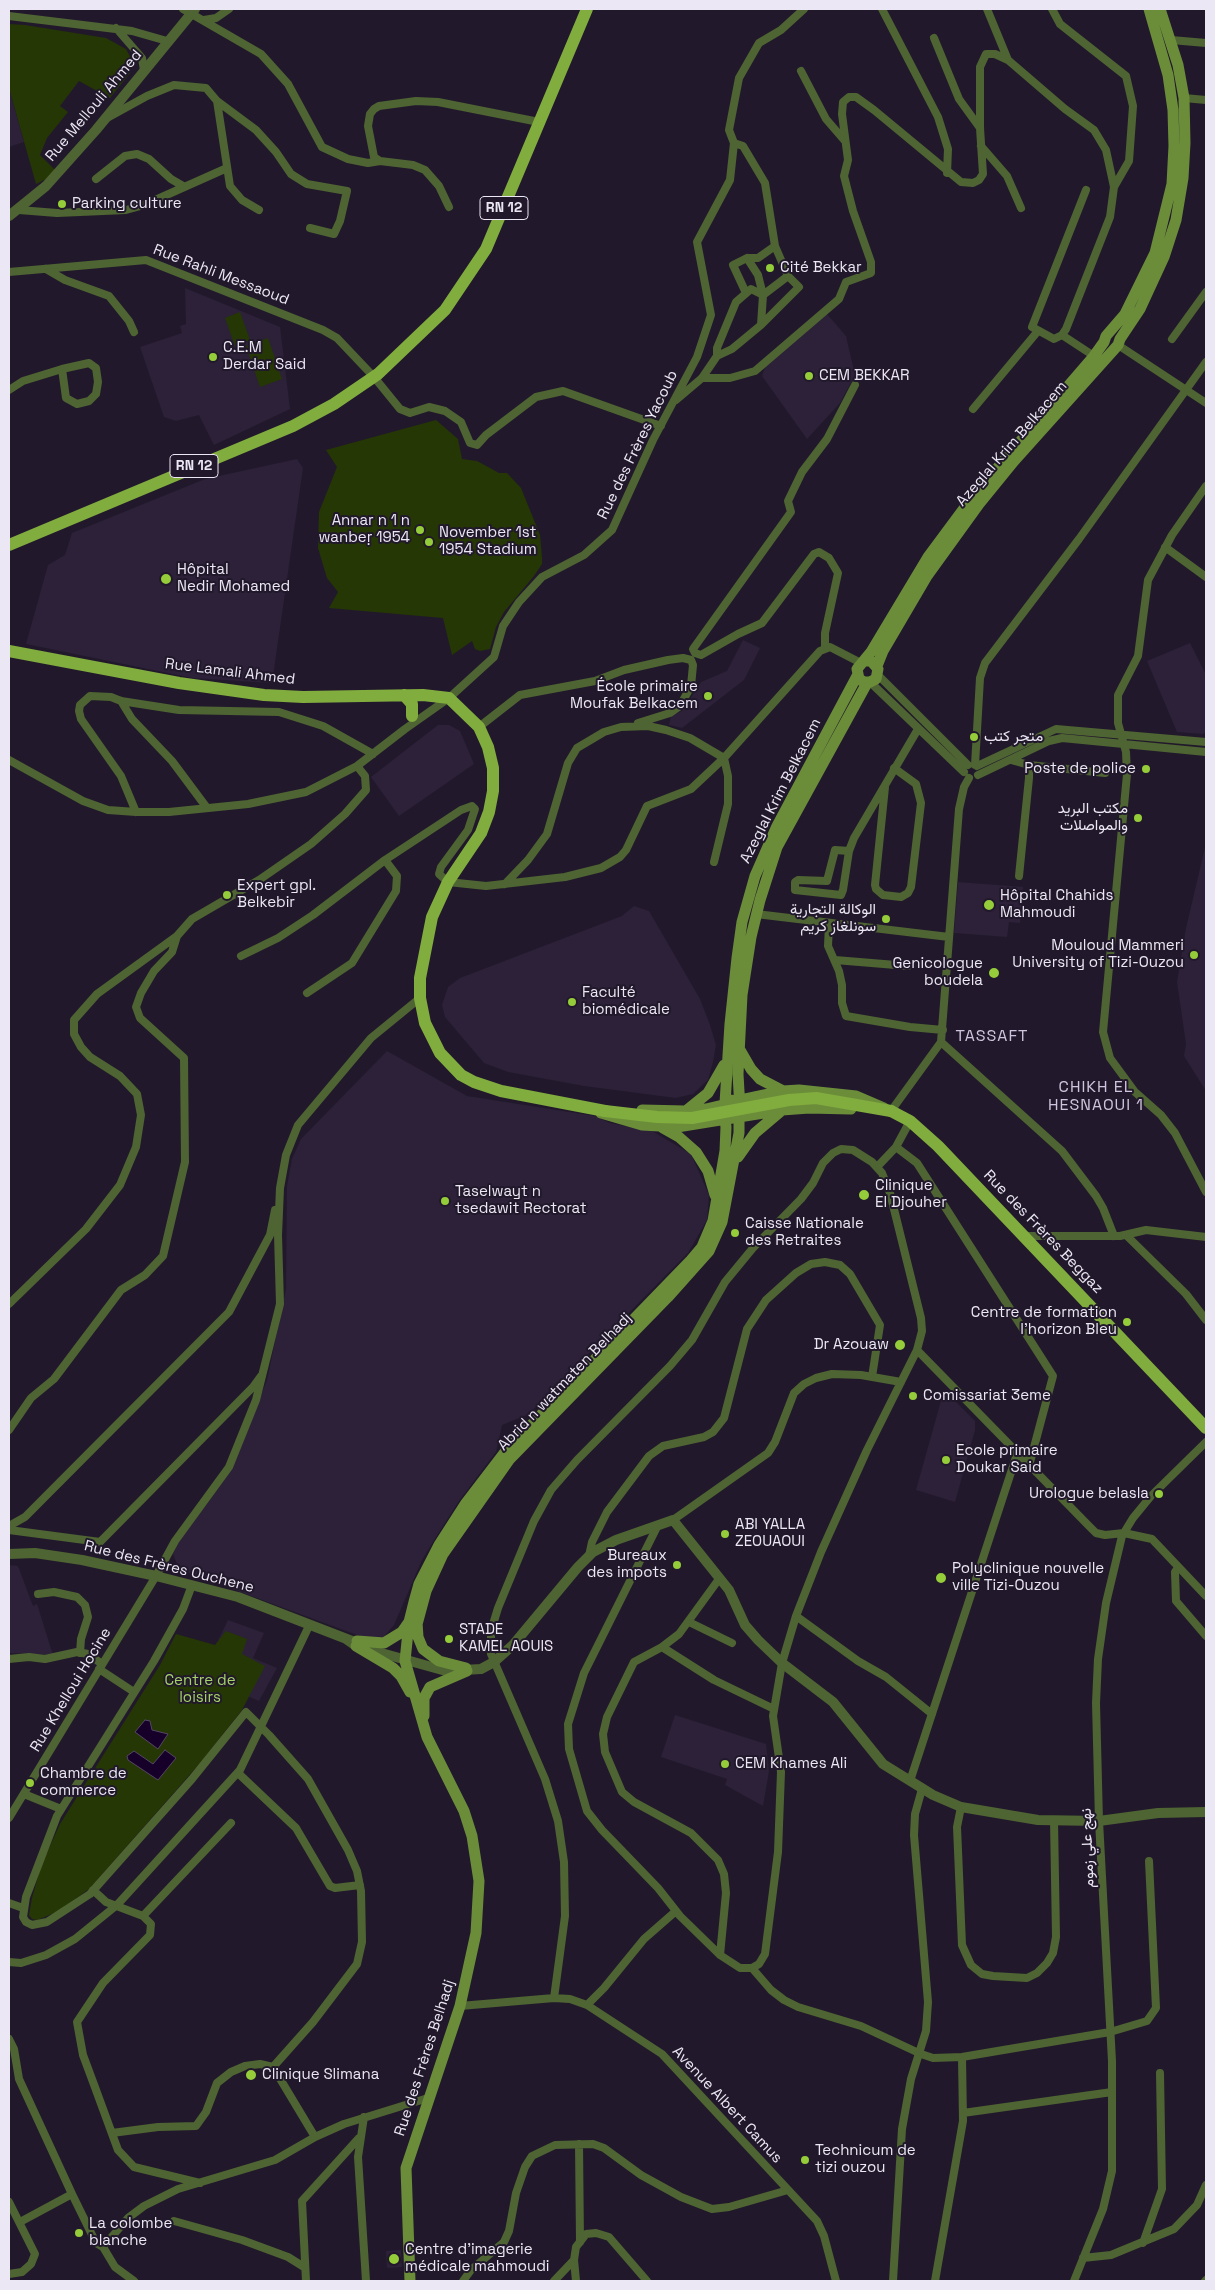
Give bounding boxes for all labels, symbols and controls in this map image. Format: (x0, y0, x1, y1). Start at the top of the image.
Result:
street label: Rue Mellouli Ahmed (42, 46, 146, 166)
place label: Parking culture (72, 195, 182, 213)
road number: RN 12 (480, 197, 528, 220)
marker: Parking culture (56, 198, 68, 210)
street label: Rue Rahli Messaoud (151, 241, 291, 309)
place label: Cité Bekkar (780, 259, 862, 277)
marker: Cité Bekkar (764, 262, 776, 274)
place label: C.E.M Derdar Said (223, 339, 306, 374)
marker: C.E.M Derdar Said (207, 351, 219, 363)
place label: CEM BEKKAR (819, 367, 909, 385)
street label: Rue des Frères Yacoub (594, 368, 682, 522)
marker: CEM BEKKAR (803, 370, 815, 382)
street label: Azeglal Krim Belkacem (953, 378, 1071, 510)
road number: RN 12 (170, 454, 218, 478)
place label: Annar n 1 n wanbeṛ 1954 (318, 512, 410, 547)
marker: Annar n 1 n wanbeṛ 1954 (414, 524, 426, 536)
place label: November 1st 1954 Stadium (439, 524, 537, 559)
marker: November 1st 1954 Stadium (423, 536, 435, 548)
place label: Hôpital Nedir Mohamed (177, 561, 290, 596)
marker: Hôpital Nedir Mohamed (159, 572, 173, 586)
street label: Rue Lamali Ahmed (164, 655, 296, 689)
place label: École primaire Moufak Belkacem (570, 678, 698, 713)
marker: École primaire Moufak Belkacem (702, 690, 714, 702)
street label: Azeglal Krim Belkacem (737, 716, 825, 866)
place label: متجر كتب (984, 728, 1043, 746)
marker: متجر كتب (968, 731, 980, 743)
place label: Poste de police (1024, 760, 1136, 778)
marker: Poste de police (1140, 763, 1152, 775)
place label: مكتب البريد والمواصلات (1058, 800, 1128, 835)
marker: مكتب البريد والمواصلات (1132, 812, 1144, 824)
place label: Expert gpl. Belkebir (237, 877, 316, 912)
place label: Hôpital Chahids Mahmoudi (1000, 887, 1113, 922)
marker: Expert gpl. Belkebir (221, 889, 233, 901)
marker: Hôpital Chahids Mahmoudi (982, 898, 996, 912)
place label: الوكالة التجارية سونلغاز كريم (790, 901, 876, 936)
marker: الوكالة التجارية سونلغاز كريم (880, 913, 892, 925)
place label: Mouloud Mammeri University of Tizi-Ouzou (1012, 937, 1184, 972)
marker: Mouloud Mammeri University of Tizi-Ouzou (1188, 949, 1200, 961)
place label: Genicologue boudela (892, 955, 983, 990)
marker: Genicologue boudela (987, 966, 1001, 980)
place label: Faculté biomédicale (582, 984, 670, 1019)
marker: Faculté biomédicale (566, 996, 578, 1008)
district label: TASSAFT (955, 1027, 1029, 1047)
district label: CHIKH EL HESNAOUI 1 (1047, 1078, 1145, 1116)
street label: Rue des Frères Beggaz (979, 1167, 1107, 1297)
place label: Clinique El Djouher (875, 1177, 947, 1212)
place label: Taselwayt n tsedawit Rectorat (455, 1183, 587, 1218)
marker: Clinique El Djouher (857, 1188, 871, 1202)
marker: Taselwayt n tsedawit Rectorat (439, 1195, 451, 1207)
place label: Caisse Nationale des Retraites (745, 1215, 864, 1250)
marker: Caisse Nationale des Retraites (729, 1227, 741, 1239)
place label: Centre de formation l’horizon Bleu (971, 1304, 1117, 1339)
street label: Abrid n watmaten Belhadj (494, 1309, 636, 1455)
marker: Centre de formation l’horizon Bleu (1121, 1316, 1133, 1328)
place label: Dr Azouaw (814, 1336, 889, 1354)
marker: Dr Azouaw (893, 1338, 907, 1352)
place label: Comissariat 3eme (923, 1387, 1051, 1405)
marker: Comissariat 3eme (907, 1390, 919, 1402)
place label: Ecole primaire Doukar Said (956, 1442, 1058, 1477)
marker: Ecole primaire Doukar Said (940, 1454, 952, 1466)
place label: Urologue belasla (1029, 1485, 1149, 1503)
marker: Urologue belasla (1153, 1488, 1165, 1500)
place label: ABI YALLA ZEOUAOUI (735, 1516, 805, 1551)
marker: ABI YALLA ZEOUAOUI (719, 1528, 731, 1540)
street label: Rue des Frères Ouchene (82, 1537, 256, 1597)
place label: Bureaux des impots (587, 1547, 667, 1582)
marker: Bureaux des impots (671, 1559, 683, 1571)
place label: Polyclinique nouvelle ville Tizi-Ouzou (952, 1560, 1104, 1595)
marker: Polyclinique nouvelle ville Tizi-Ouzou (934, 1571, 948, 1585)
place label: STADE KAMEL AOUIS (459, 1621, 553, 1656)
street label: Rue Khelloui Hocine (27, 1625, 115, 1755)
marker: STADE KAMEL AOUIS (443, 1633, 455, 1645)
park label: Centre de loisirs (164, 1672, 236, 1707)
place label: CEM Khames Ali (735, 1755, 847, 1773)
marker: CEM Khames Ali (719, 1758, 731, 1770)
place label: Chambre de commerce (40, 1765, 127, 1800)
marker: Chambre de commerce (24, 1777, 36, 1789)
street label: نهج علي زموم (1078, 1808, 1098, 1888)
street label: Rue des Frères Belhadj (391, 1977, 459, 2139)
street label: Avenue Albert Camus (668, 2043, 786, 2167)
place label: Clinique Slimana (262, 2066, 379, 2084)
marker: Clinique Slimana (244, 2068, 258, 2082)
place label: Technicum de tizi ouzou (815, 2142, 916, 2177)
marker: Technicum de tizi ouzou (799, 2154, 811, 2166)
place label: La colombe blanche (89, 2215, 172, 2250)
marker: La colombe blanche (73, 2227, 85, 2239)
place label: Centre d'imagerie médicale mahmoudi (405, 2241, 550, 2276)
marker: Centre d'imagerie médicale mahmoudi (387, 2252, 401, 2266)

